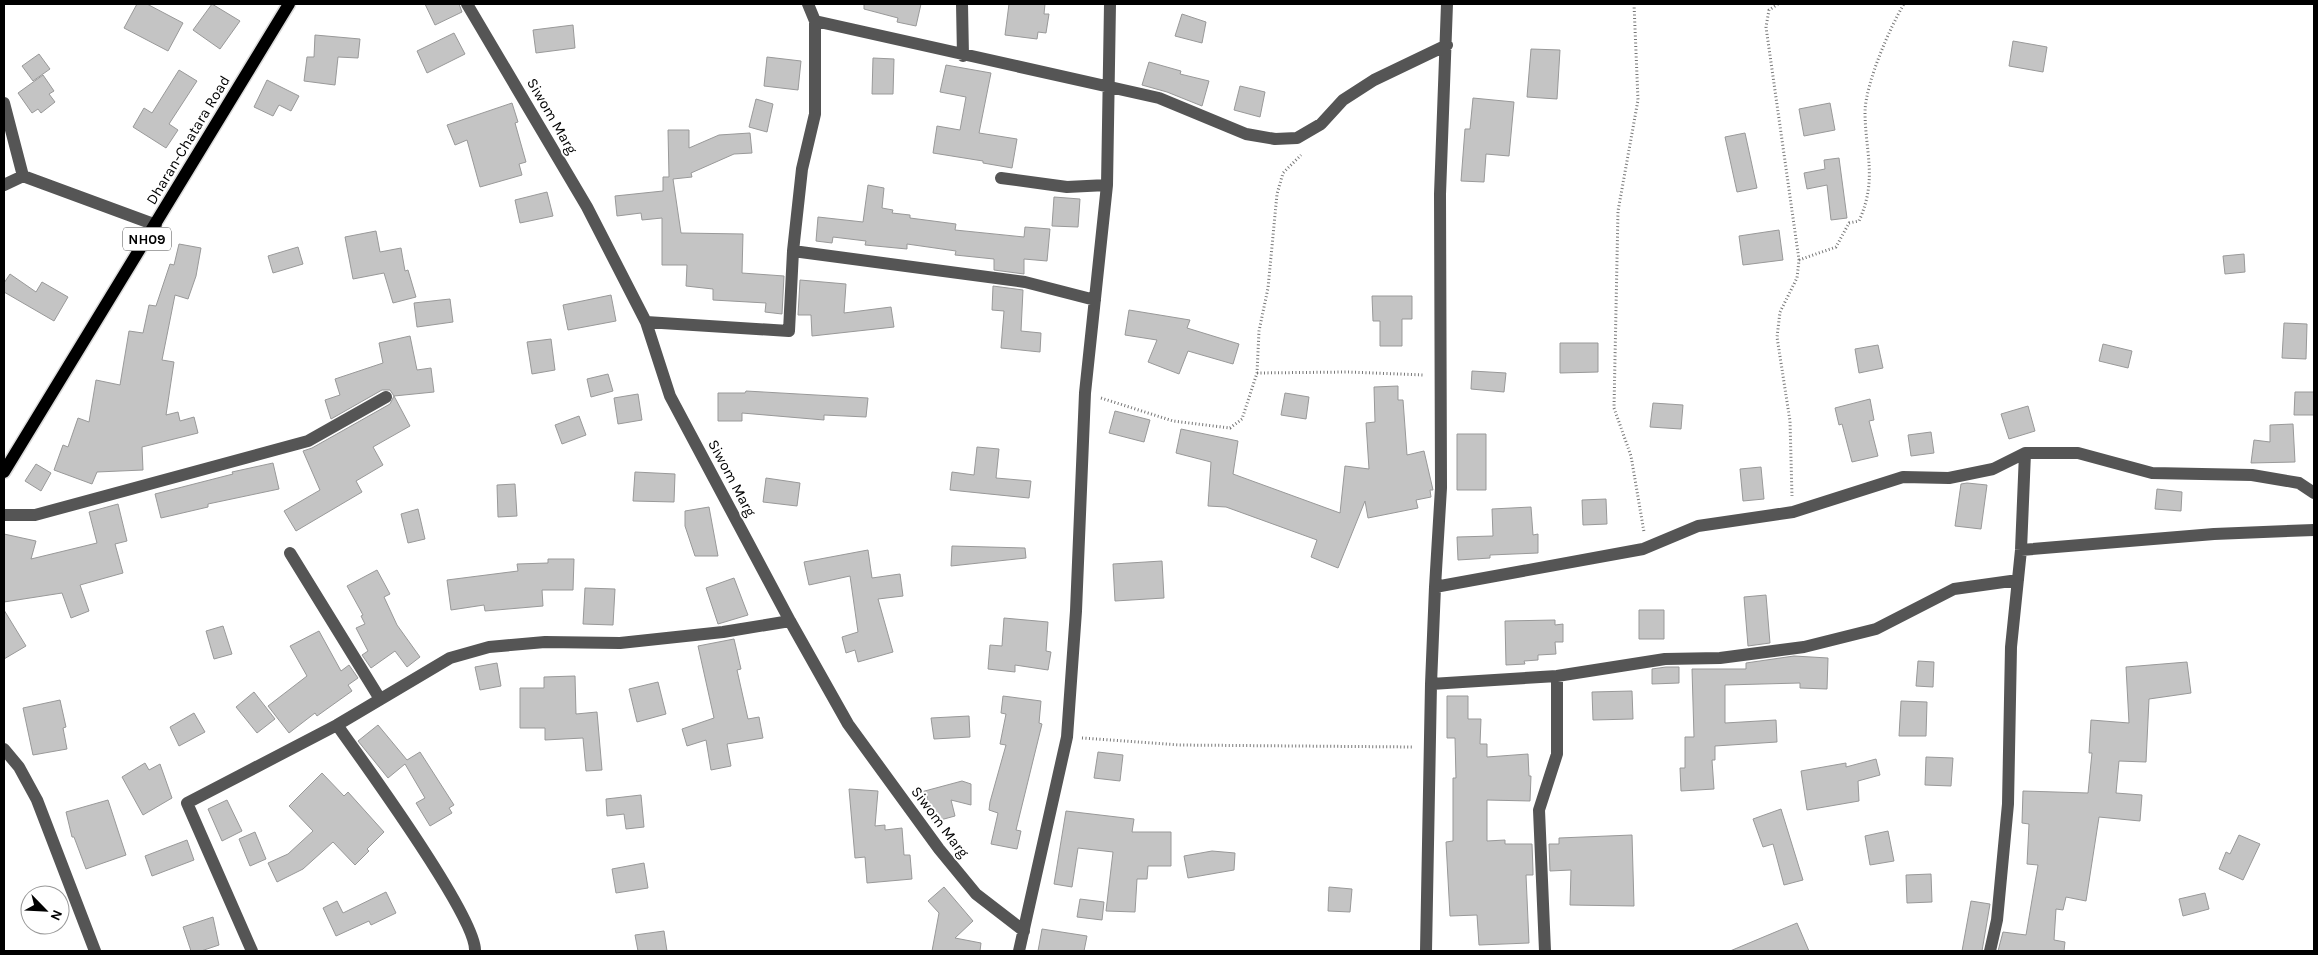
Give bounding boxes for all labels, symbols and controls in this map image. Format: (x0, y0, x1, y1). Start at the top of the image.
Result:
street label: Dharan-Chatara Road (142, 72, 234, 208)
street label: Siwom Marg (523, 75, 581, 158)
road number: NH09 (123, 228, 171, 250)
street label: Siwom Marg (704, 436, 760, 520)
street label: Siwom Marg (907, 783, 973, 862)
north arrow (20, 885, 70, 935)
text: N (47, 907, 66, 923)

